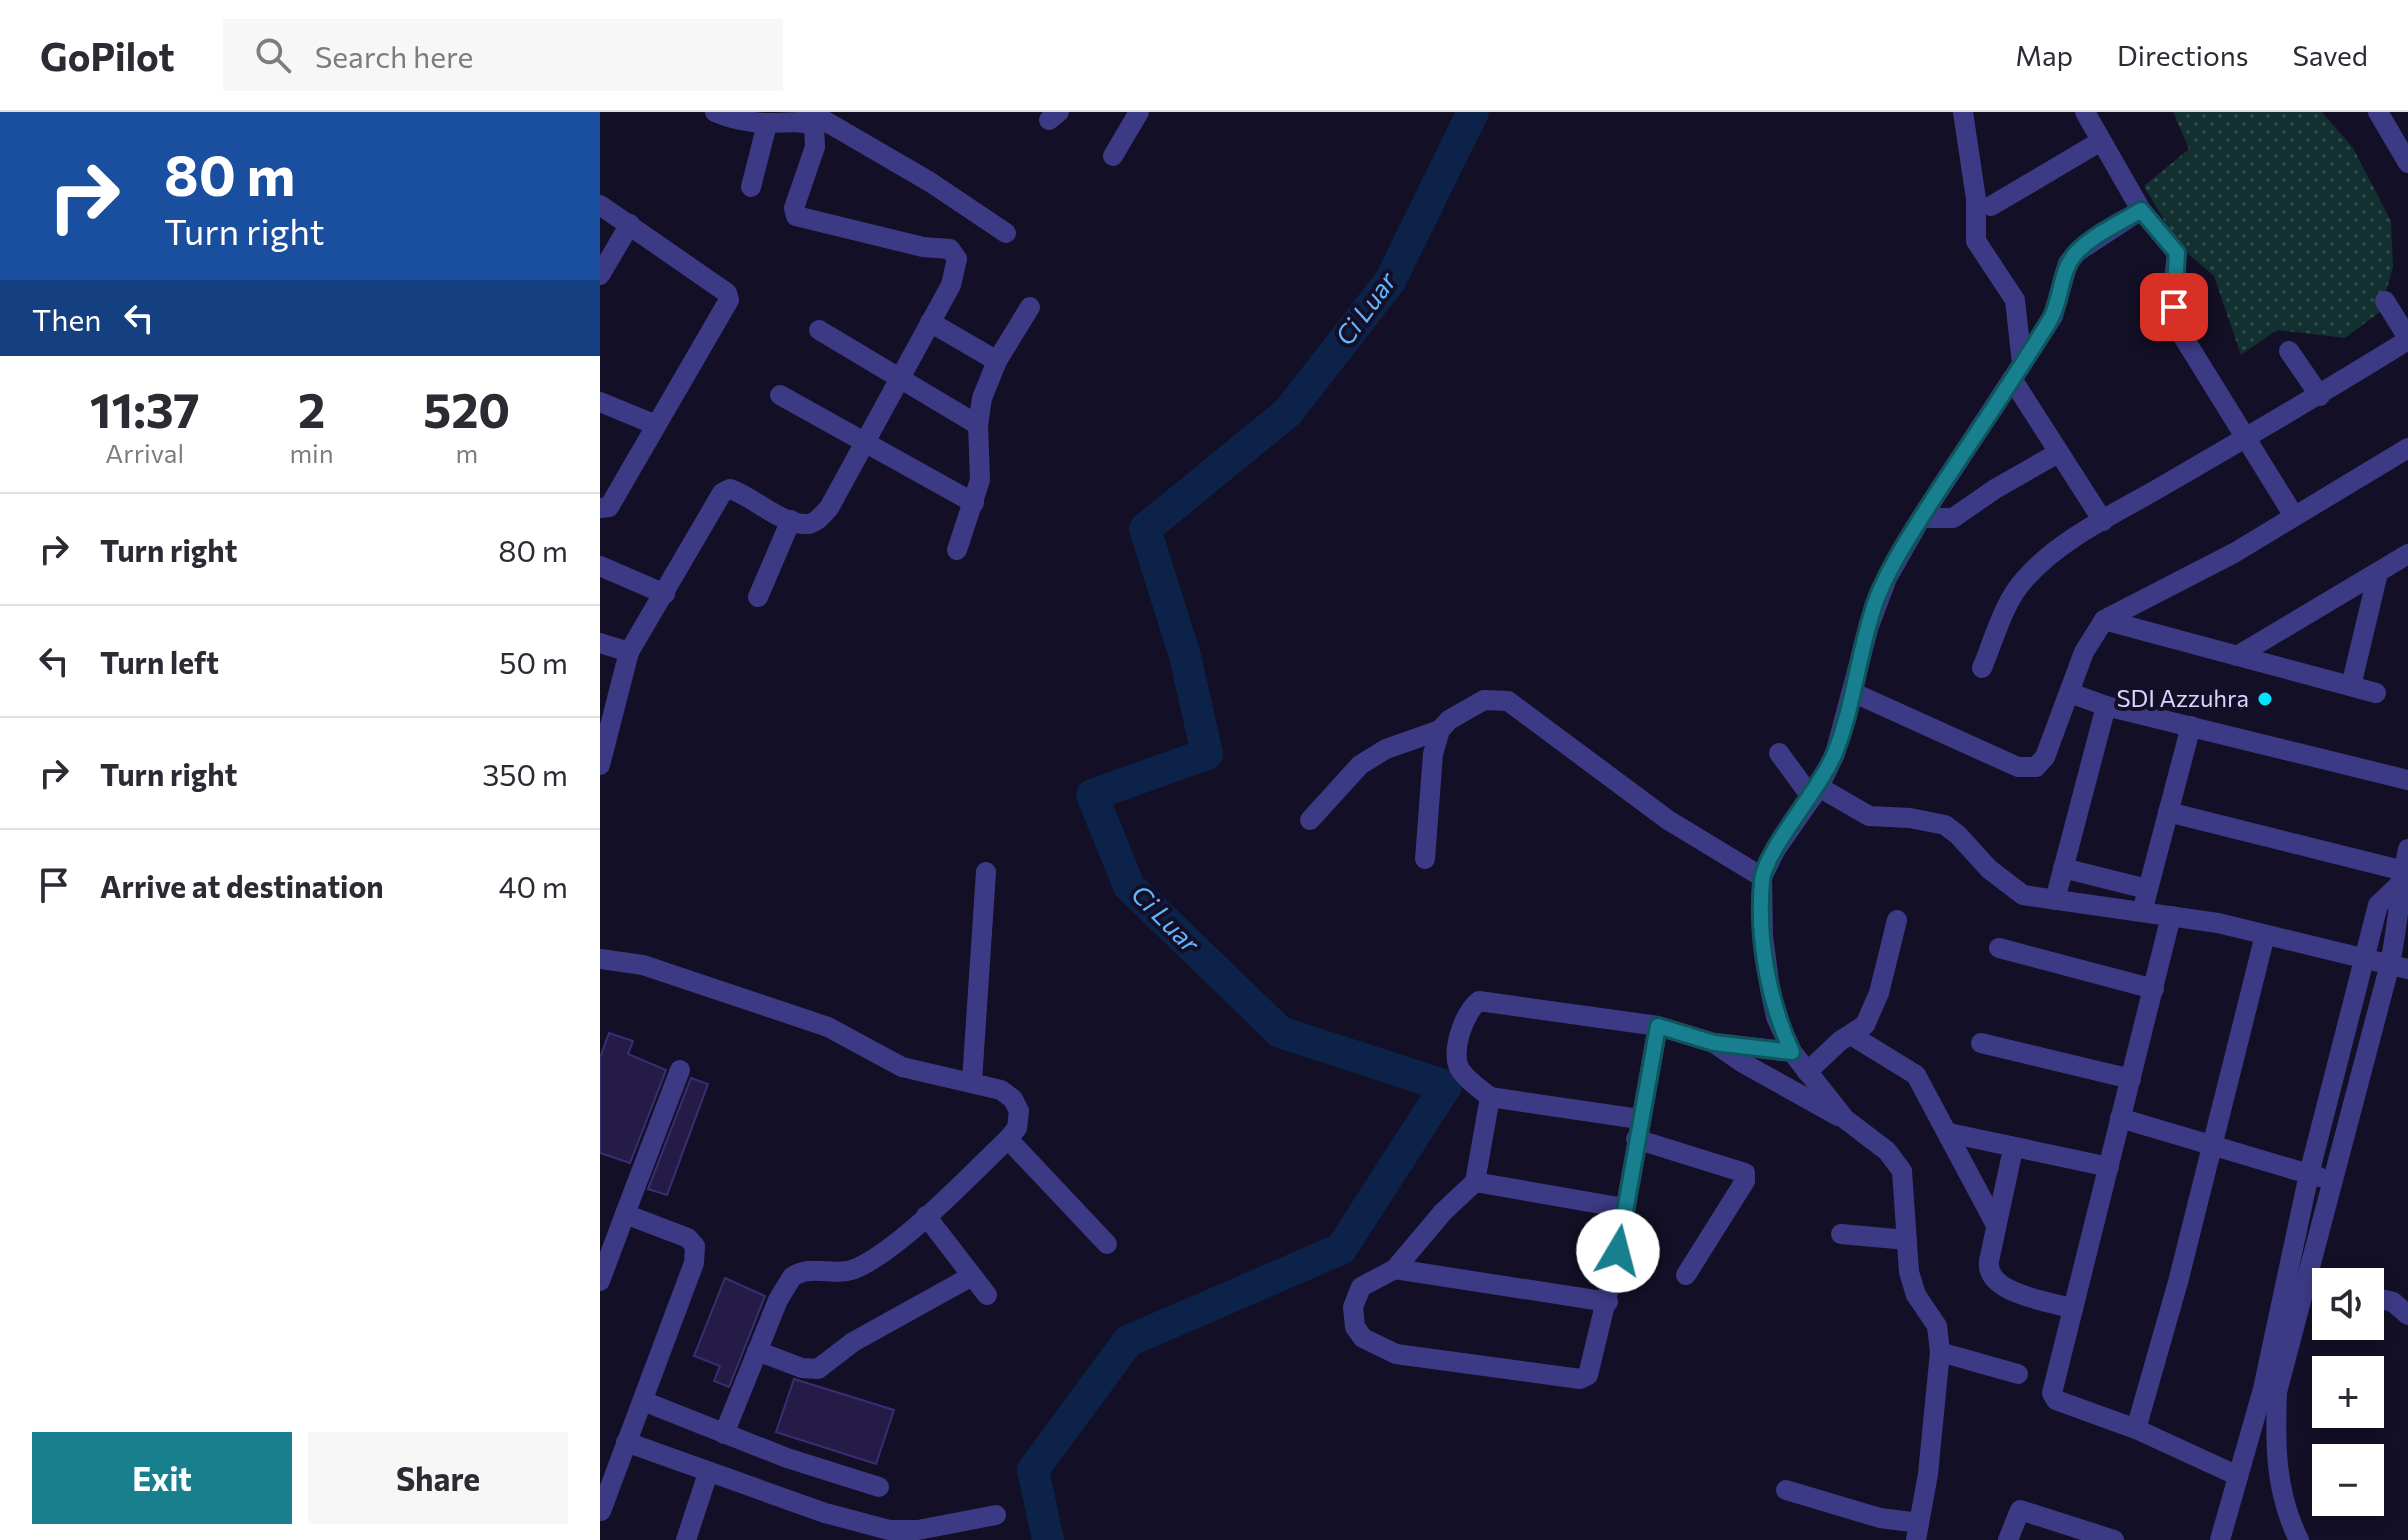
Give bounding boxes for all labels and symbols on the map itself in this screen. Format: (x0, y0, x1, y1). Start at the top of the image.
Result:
water label: Ci Luar (1328, 264, 1403, 351)
pin (2140, 273, 2208, 341)
place label: SDI Azzuhra (2116, 683, 2249, 712)
marker: SDI Azzuhra (2256, 690, 2274, 708)
water label: Ci Luar (1126, 878, 1207, 959)
position arrow (1576, 1209, 1660, 1293)

